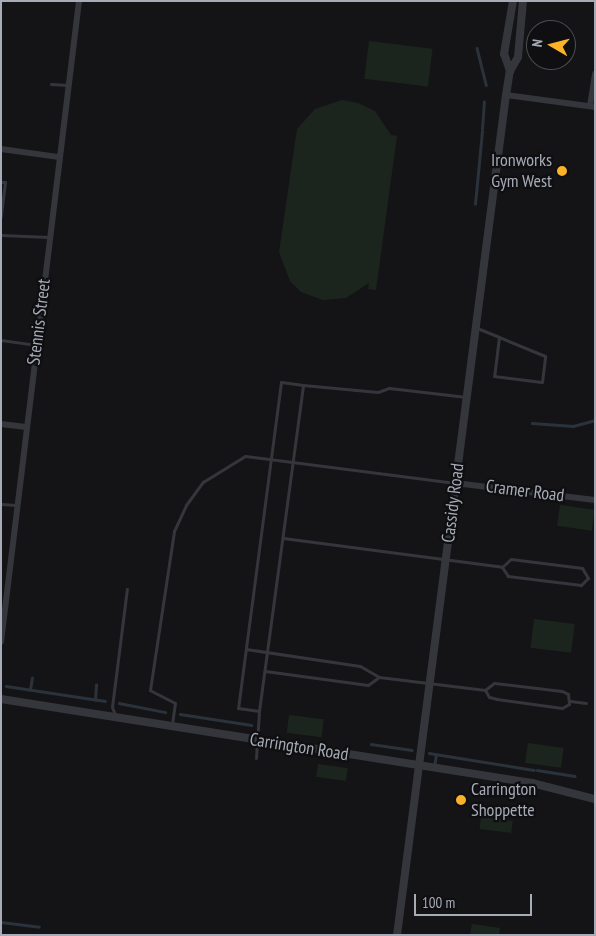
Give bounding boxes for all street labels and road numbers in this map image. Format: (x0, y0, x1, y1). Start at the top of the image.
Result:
street label: Stennis Street (23, 278, 55, 366)
street label: Cassidy Road (437, 462, 469, 544)
street label: Cramer Road (485, 475, 565, 507)
street label: Carrington Road (248, 729, 350, 765)

